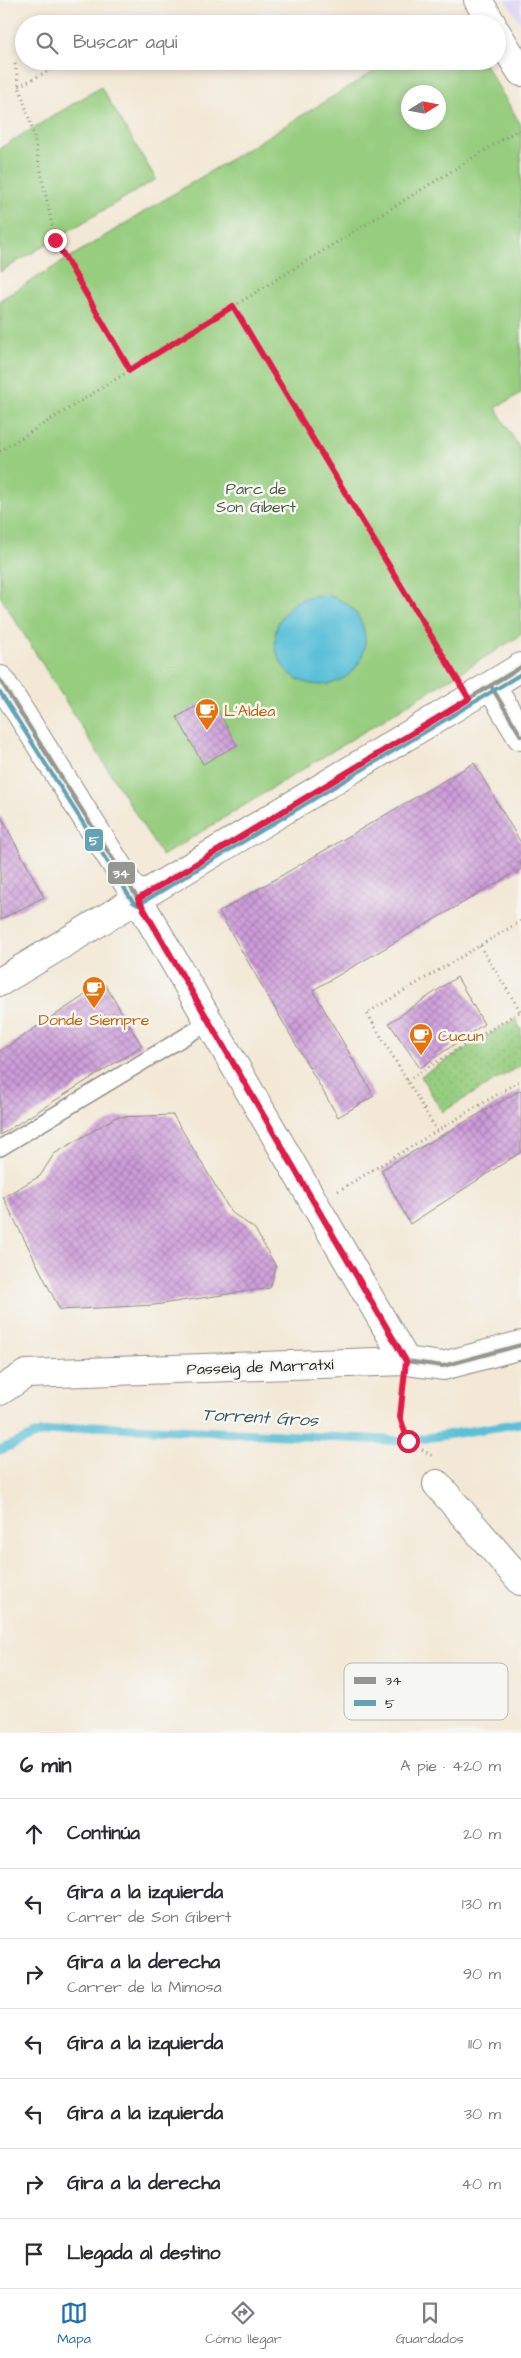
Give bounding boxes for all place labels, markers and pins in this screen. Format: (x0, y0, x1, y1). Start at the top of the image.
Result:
cafe icon: L'Aldea (194, 697, 220, 731)
place label: L'Aldea (224, 700, 275, 722)
cafe icon: Donde Siempre (81, 975, 107, 1009)
place label: Donde Siempre (39, 1009, 150, 1031)
cafe icon: Cucun (408, 1022, 434, 1056)
place label: Cucun (438, 1025, 484, 1047)

